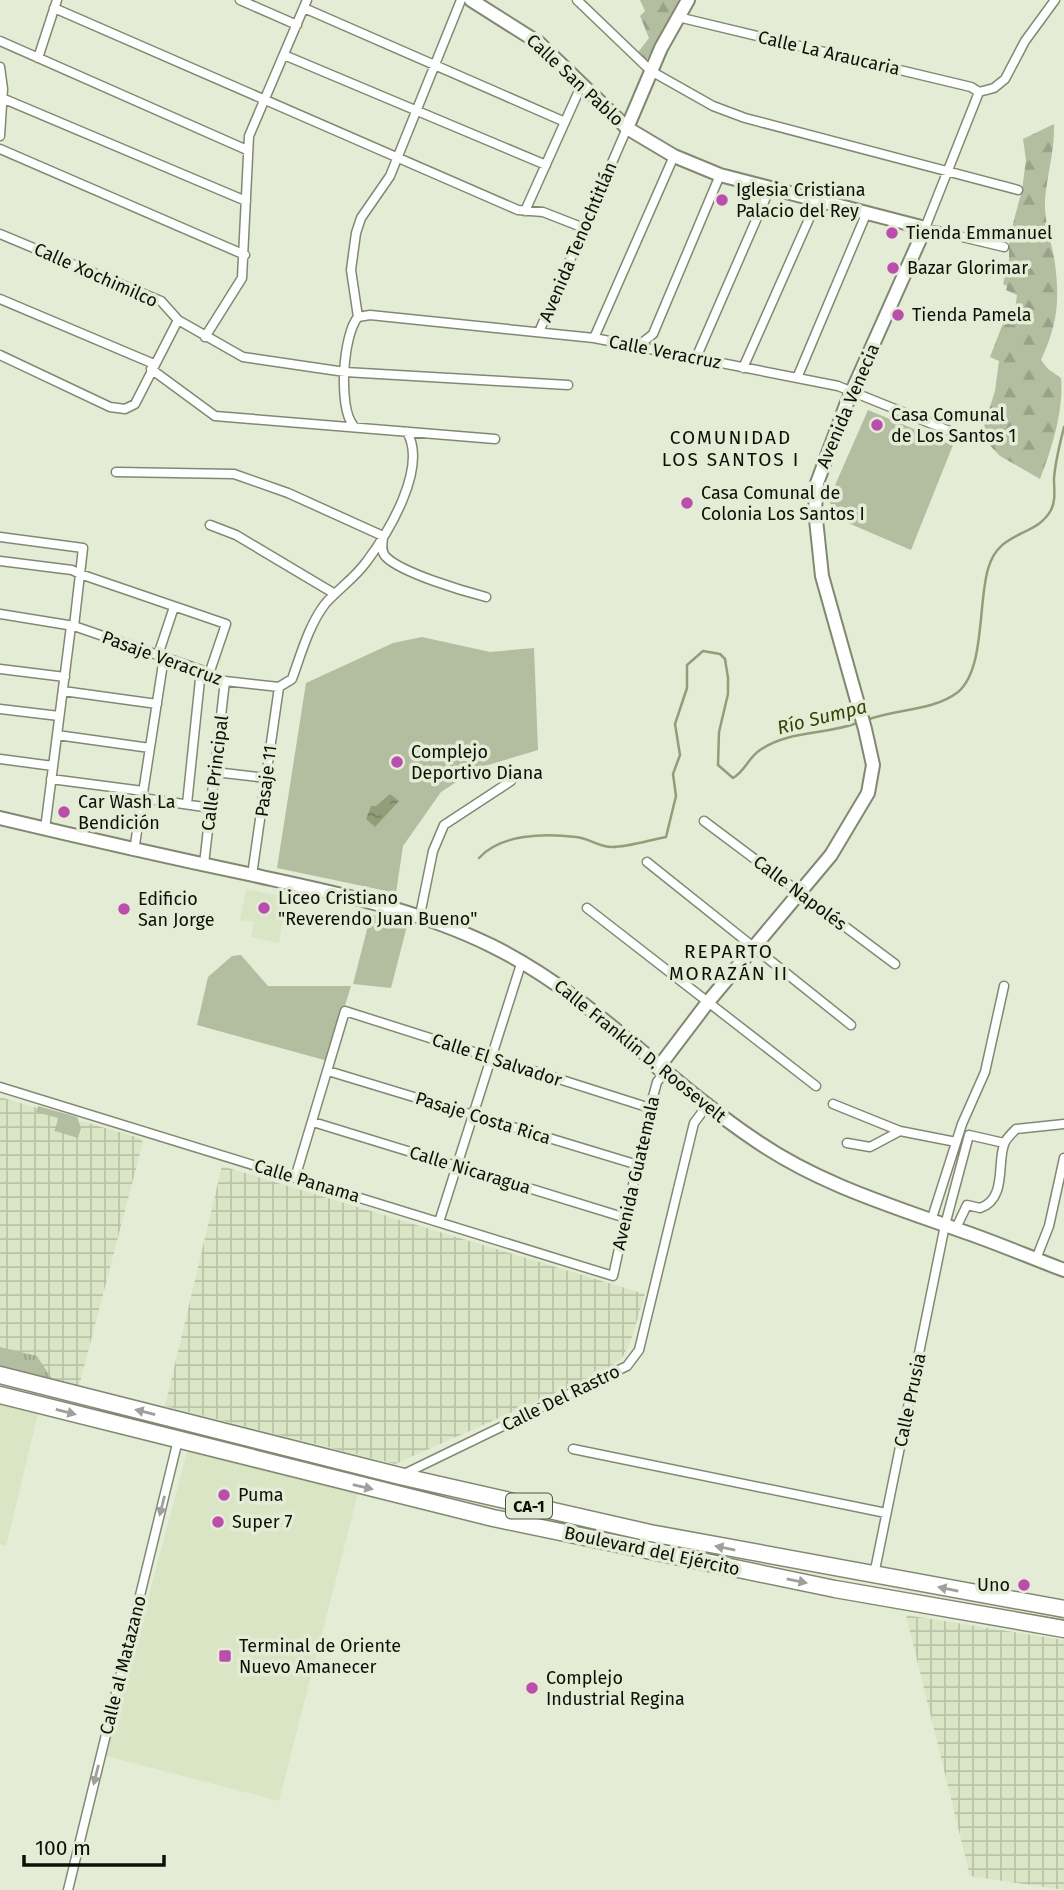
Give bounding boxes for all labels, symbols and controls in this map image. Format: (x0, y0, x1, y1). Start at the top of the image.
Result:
street label: Calle La Araucaria (756, 26, 902, 80)
street label: Calle San Pablo (522, 29, 628, 131)
street label: Avenida Tenochtitlán (534, 159, 622, 325)
place label: Iglesia Cristiana Palacio del Rey (736, 179, 866, 222)
marker: Iglesia Cristiana Palacio del Rey (714, 192, 730, 208)
place label: Tienda Emmanuel (906, 222, 1052, 244)
marker: Tienda Emmanuel (884, 225, 900, 241)
street label: Calle Xochimilco (31, 238, 161, 312)
place label: Bazar Glorimar (907, 257, 1028, 279)
marker: Bazar Glorimar (885, 260, 901, 276)
place label: Tienda Pamela (912, 304, 1032, 326)
marker: Tienda Pamela (890, 307, 906, 323)
street label: Calle Veracruz (607, 330, 723, 374)
street label: Avenida Venecia (812, 340, 884, 472)
place label: Casa Comunal de Los Santos 1 (891, 404, 1016, 447)
marker: Casa Comunal de Los Santos 1 (869, 417, 885, 433)
district label: COMUNIDAD LOS SANTOS I (662, 426, 800, 471)
place label: Casa Comunal de Colonia Los Santos I (701, 482, 865, 525)
marker: Casa Comunal de Colonia Los Santos I (679, 495, 695, 511)
street label: Pasaje Veracruz (99, 626, 225, 690)
water label: Río Sumpa (775, 695, 869, 739)
street label: Calle Principal (197, 714, 233, 832)
place label: Complejo Deportivo Diana (411, 741, 543, 784)
street label: Pasaje 11 (251, 744, 281, 818)
marker: Complejo Deportivo Diana (389, 754, 405, 770)
place label: Car Wash La Bendición (78, 791, 176, 834)
marker: Car Wash La Bendición (56, 804, 72, 820)
street label: Calle Napolés (749, 851, 851, 935)
place label: Liceo Cristiano "Reverendo Juan Bueno" (278, 887, 477, 930)
place label: Edificio San Jorge (138, 888, 214, 931)
marker: Liceo Cristiano "Reverendo Juan Bueno" (256, 900, 272, 916)
marker: Edificio San Jorge (116, 901, 132, 917)
district label: REPARTO MORAZÁN II (669, 940, 789, 985)
street label: Calle Franklin D. Roosevelt (550, 975, 731, 1127)
street label: Calle El Salvador (429, 1029, 565, 1091)
street label: Pasaje Costa Rica (413, 1087, 553, 1149)
street label: Avenida Guatemala (608, 1094, 664, 1252)
street label: Calle Nicaragua (407, 1141, 533, 1199)
street label: Calle Panama (251, 1154, 363, 1208)
street label: Calle Prusia (889, 1351, 931, 1449)
street label: Calle Del Rastro (499, 1360, 623, 1436)
one-way arrow (134, 1406, 156, 1417)
one-way arrow (55, 1407, 77, 1418)
one-way arrow (352, 1482, 374, 1493)
place label: Puma (238, 1484, 284, 1506)
marker: Puma (216, 1487, 232, 1503)
road number: CA-1 (506, 1494, 552, 1518)
one-way arrow (156, 1495, 167, 1517)
place label: Super 7 (232, 1511, 293, 1533)
marker: Super 7 (210, 1514, 226, 1530)
street label: Boulevard del Ejército (562, 1522, 742, 1580)
one-way arrow (714, 1542, 736, 1553)
place label: Uno (977, 1574, 1010, 1596)
one-way arrow (786, 1576, 808, 1587)
marker: Uno (1016, 1577, 1032, 1593)
one-way arrow (937, 1583, 959, 1594)
street label: Calle al Matazano (95, 1593, 151, 1737)
place label: Terminal de Oriente Nuevo Amanecer (239, 1635, 401, 1678)
marker: Terminal de Oriente Nuevo Amanecer (217, 1648, 233, 1664)
place label: Complejo Industrial Regina (546, 1667, 685, 1710)
marker: Complejo Industrial Regina (524, 1680, 540, 1696)
one-way arrow (90, 1764, 101, 1786)
scale bar (24, 1824, 164, 1868)
text: 100 m (35, 1835, 91, 1861)

